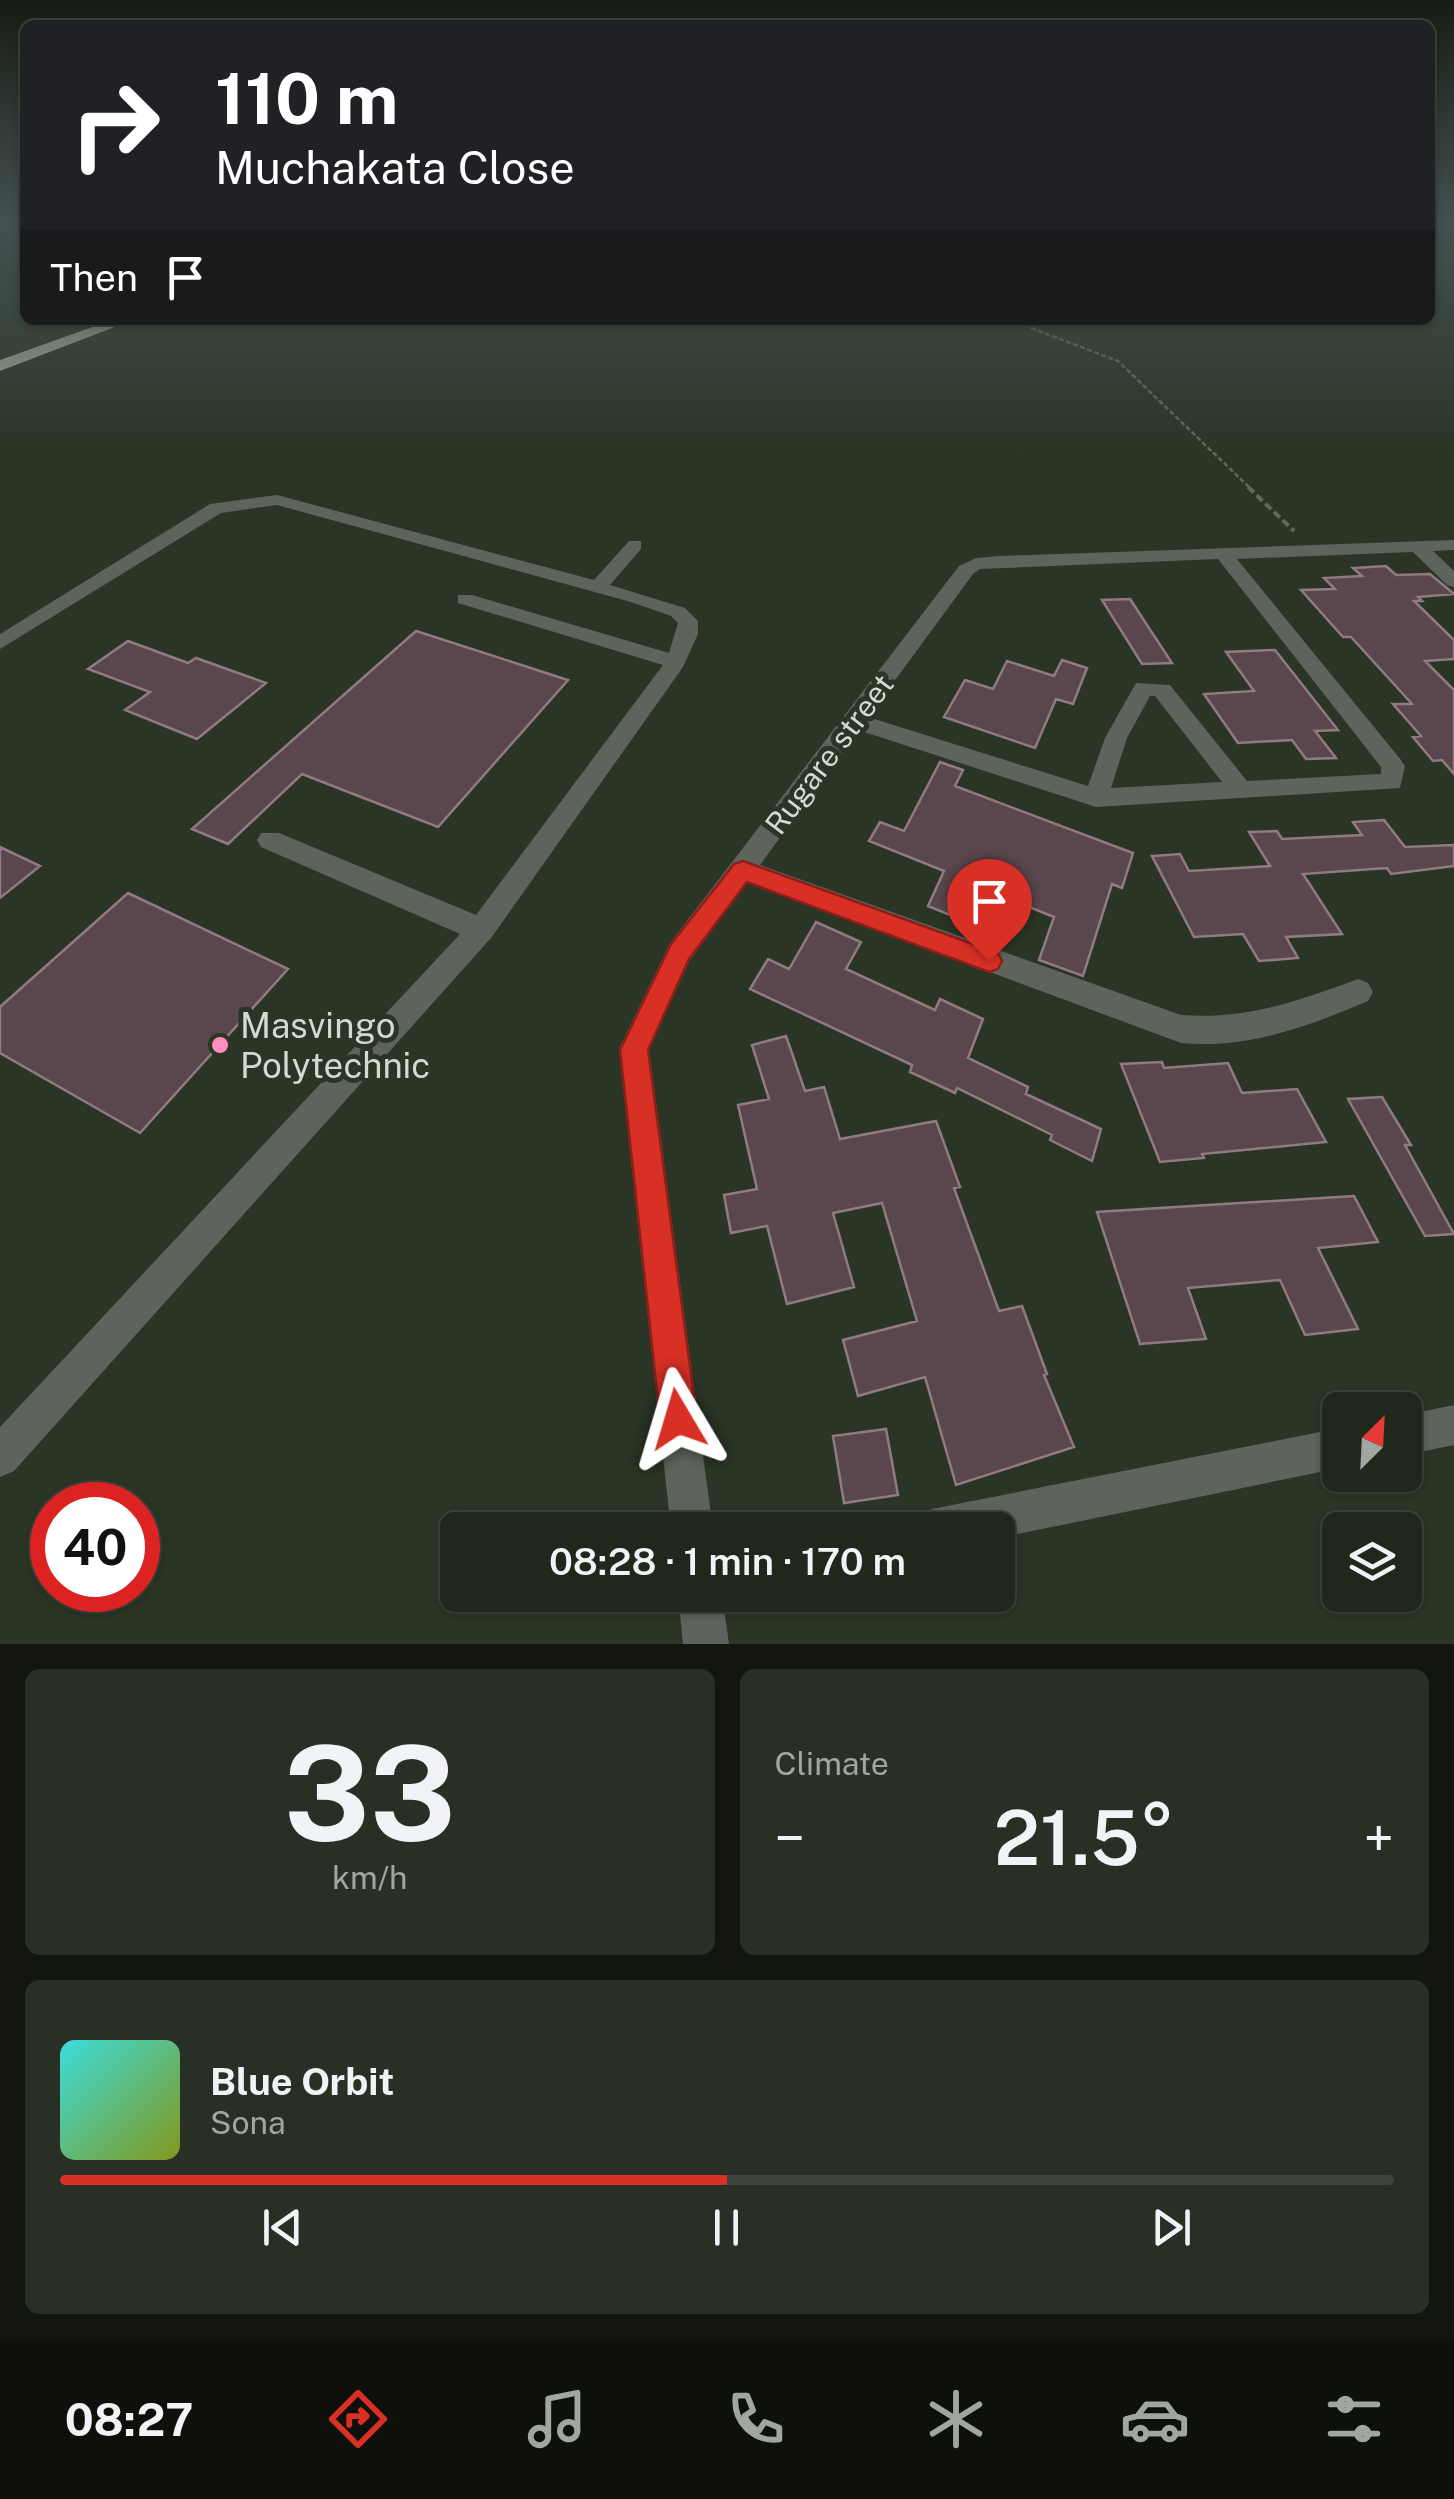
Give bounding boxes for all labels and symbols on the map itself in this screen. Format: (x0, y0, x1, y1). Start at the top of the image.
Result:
street label: Rugare street (757, 667, 901, 841)
pin (947, 859, 1032, 962)
place label: Masvingo Polytechnic (240, 1005, 430, 1086)
marker: Masvingo Polytechnic (209, 1034, 231, 1056)
position arrow (626, 1367, 730, 1471)
north arrow (1322, 1392, 1422, 1492)
speed limit sign: 40 (30, 1482, 160, 1612)

